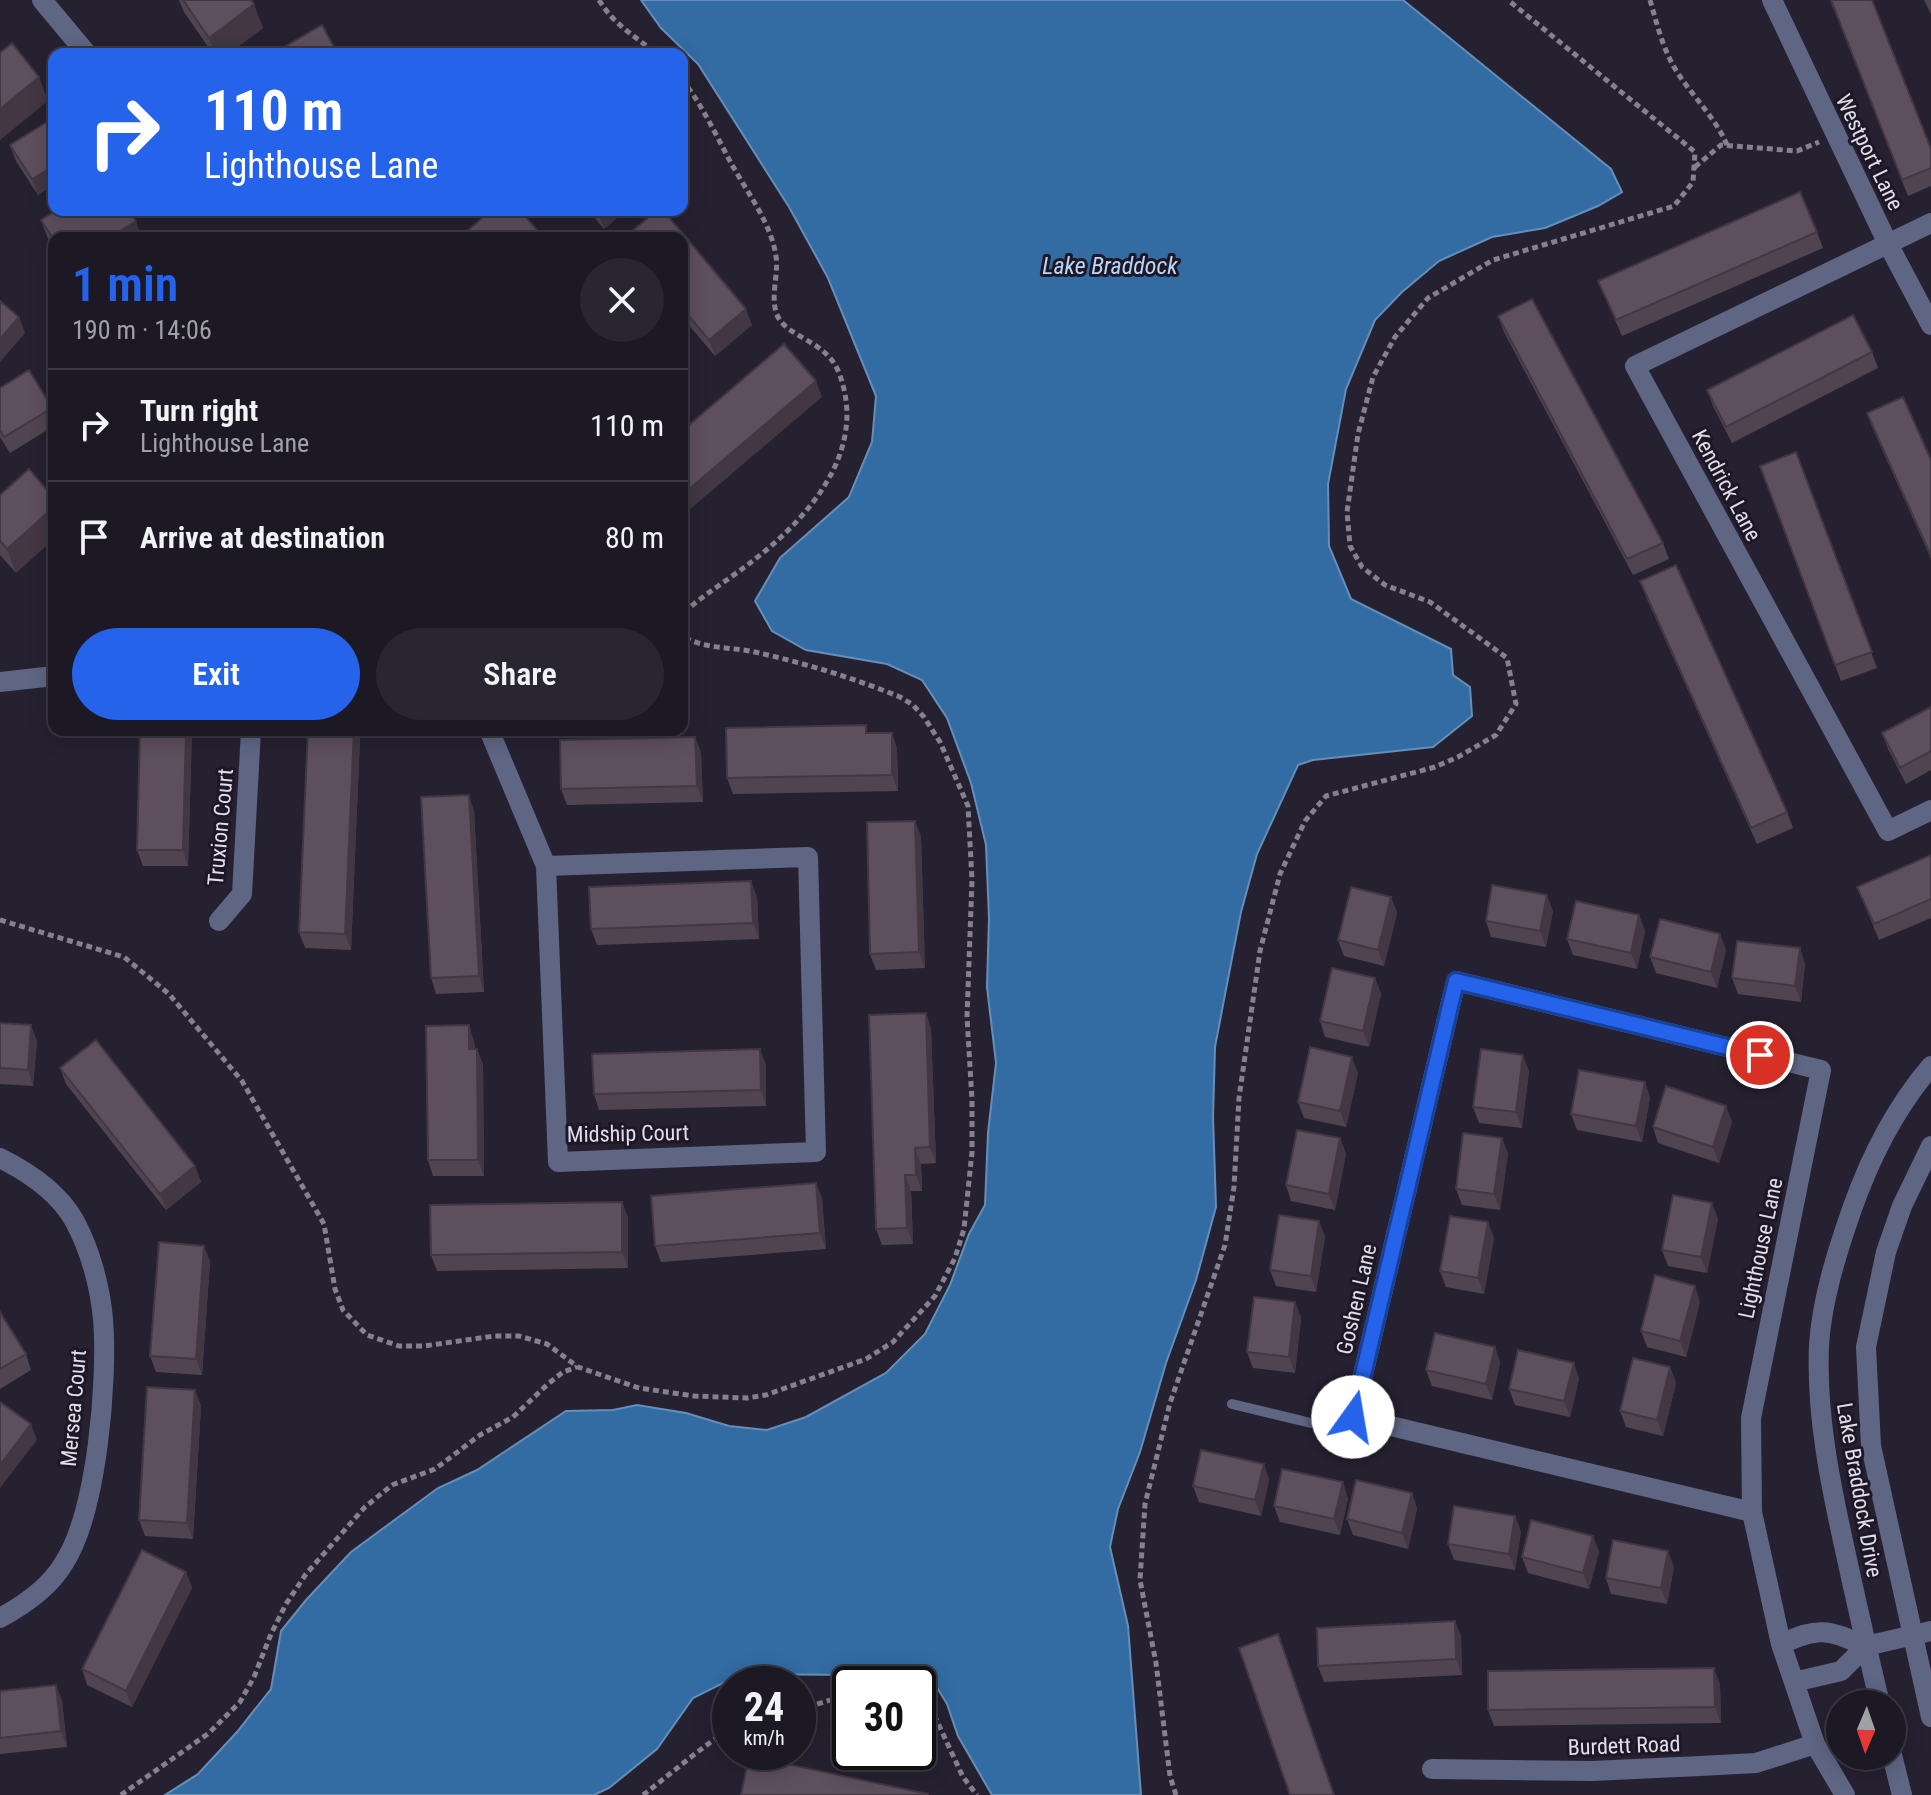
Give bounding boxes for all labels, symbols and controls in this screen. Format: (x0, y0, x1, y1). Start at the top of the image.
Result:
text: 110 m (204, 78, 343, 144)
icon: right (72, 80, 176, 184)
street label: Westport Lane (1831, 90, 1908, 214)
text: Lighthouse Lane (204, 145, 438, 187)
water label: Lake Braddock (1042, 252, 1178, 280)
text: 1 min (72, 256, 178, 313)
button: close (580, 258, 664, 342)
text: 190 m · 14:06 (72, 315, 212, 345)
text: Turn right (140, 393, 258, 428)
icon: right (72, 403, 116, 447)
text: 110 m (590, 408, 664, 443)
street label: Kendrick Lane (1687, 425, 1766, 545)
text: Lighthouse Lane (140, 428, 309, 458)
icon: arrive (72, 515, 116, 559)
text: Arrive at destination (140, 520, 385, 555)
text: 80 m (605, 520, 664, 555)
button: Exit (72, 628, 360, 720)
button: Share (376, 628, 664, 720)
street label: Truxion Court (203, 768, 238, 887)
pin (1726, 1021, 1794, 1089)
icon: arrive (1738, 1033, 1782, 1077)
street label: Midship Court (567, 1120, 689, 1147)
street label: Lighthouse Lane (1733, 1175, 1788, 1321)
street label: Goshen Lane (1332, 1241, 1381, 1357)
street label: Mersea Court (56, 1348, 91, 1468)
position arrow (1311, 1375, 1395, 1459)
street label: Lake Braddock Drive (1832, 1401, 1887, 1579)
speed limit sign: 30 (832, 1666, 936, 1770)
text: 24 (744, 1684, 784, 1731)
north arrow (1826, 1690, 1906, 1770)
map controls (1826, 1690, 1906, 1770)
text: km/h (743, 1726, 785, 1750)
street label: Burdett Road (1567, 1731, 1681, 1760)

